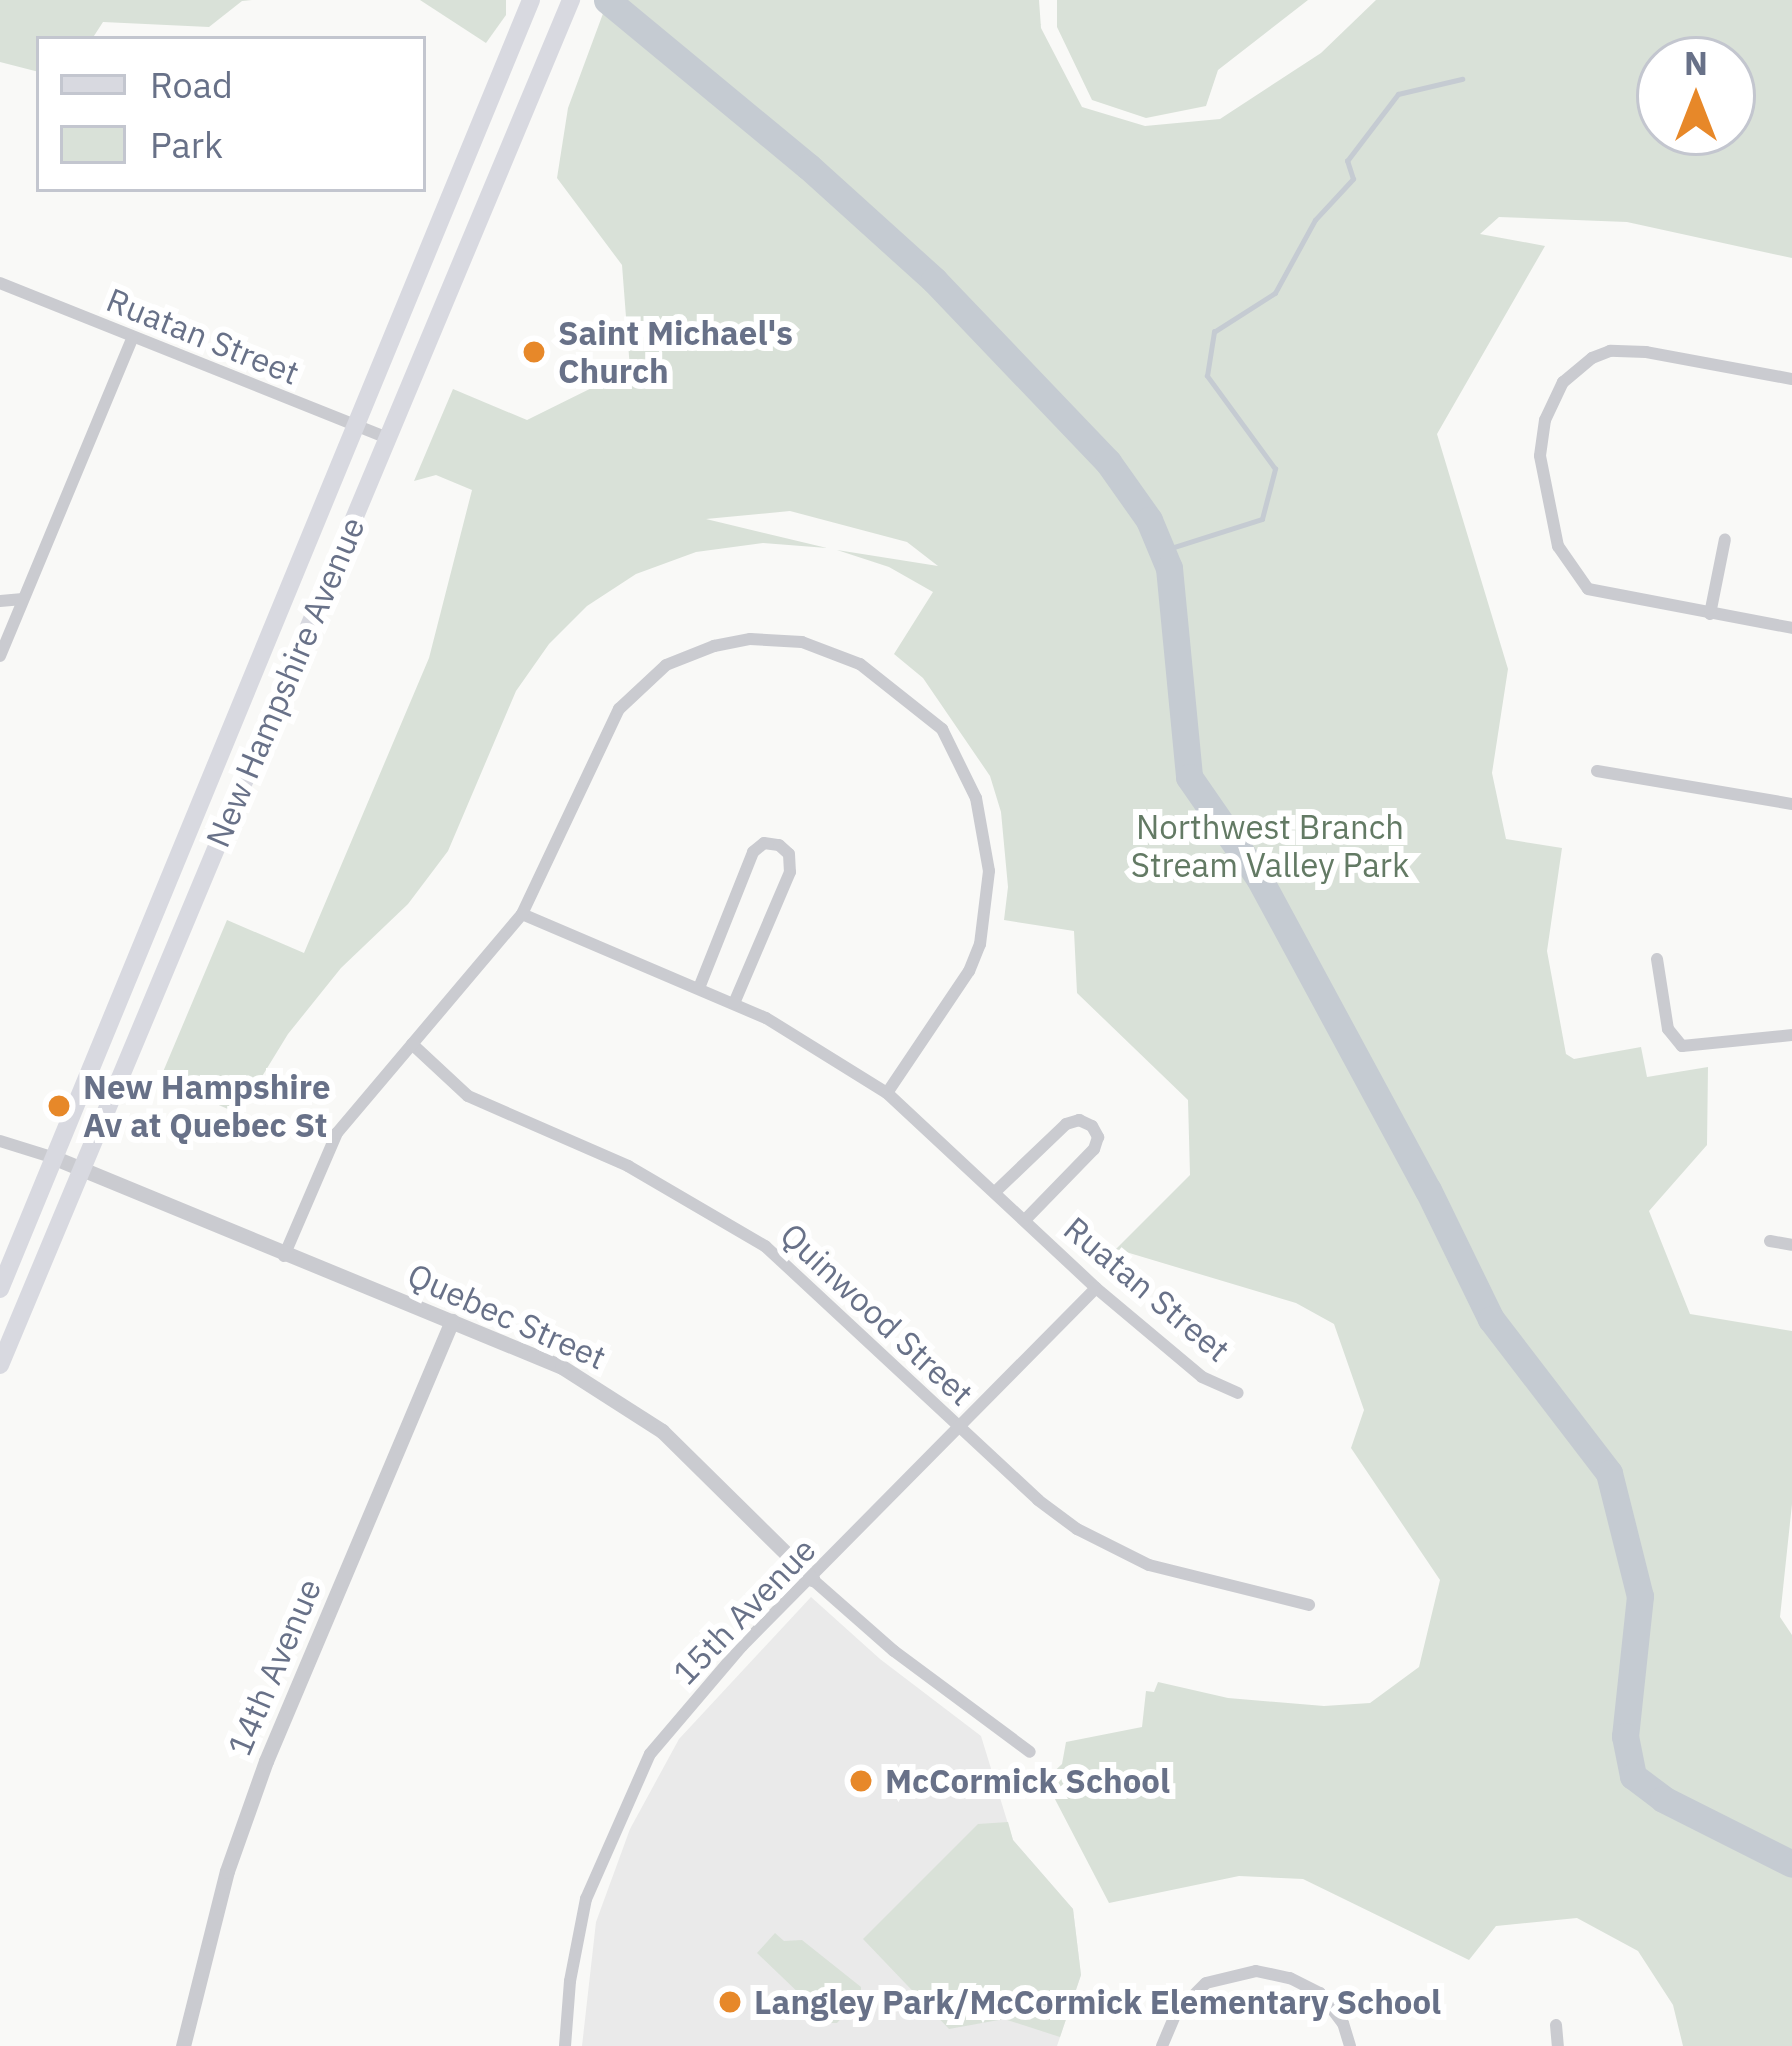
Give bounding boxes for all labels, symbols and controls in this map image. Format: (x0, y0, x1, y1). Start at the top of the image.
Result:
legend (36, 36, 426, 192)
north arrow (1636, 36, 1756, 156)
text: N (1684, 41, 1708, 84)
text: Road (150, 61, 233, 108)
text: Park (150, 121, 223, 168)
street label: Ruatan Street (101, 279, 305, 393)
place label: Saint Michael's Church (558, 313, 793, 391)
marker: Saint Michael's Church (521, 339, 547, 365)
street label: New Hampshire Avenue (198, 511, 372, 853)
park label: Northwest Branch Stream Valley Park (1131, 807, 1409, 885)
place label: New Hampshire Av at Quebec St (83, 1067, 330, 1145)
marker: New Hampshire Av at Quebec St (46, 1093, 72, 1119)
street label: Ruatan Street (1056, 1208, 1238, 1370)
street label: Quinwood Street (773, 1215, 981, 1413)
street label: Quebec Street (402, 1255, 612, 1377)
street label: 15th Avenue (664, 1530, 824, 1692)
street label: 14th Avenue (219, 1573, 329, 1761)
place label: McCormick School (885, 1761, 1170, 1801)
marker: McCormick School (848, 1768, 874, 1794)
place label: Langley Park/McCormick Elementary School (754, 1982, 1441, 2022)
marker: Langley Park/McCormick Elementary School (717, 1989, 743, 2015)

